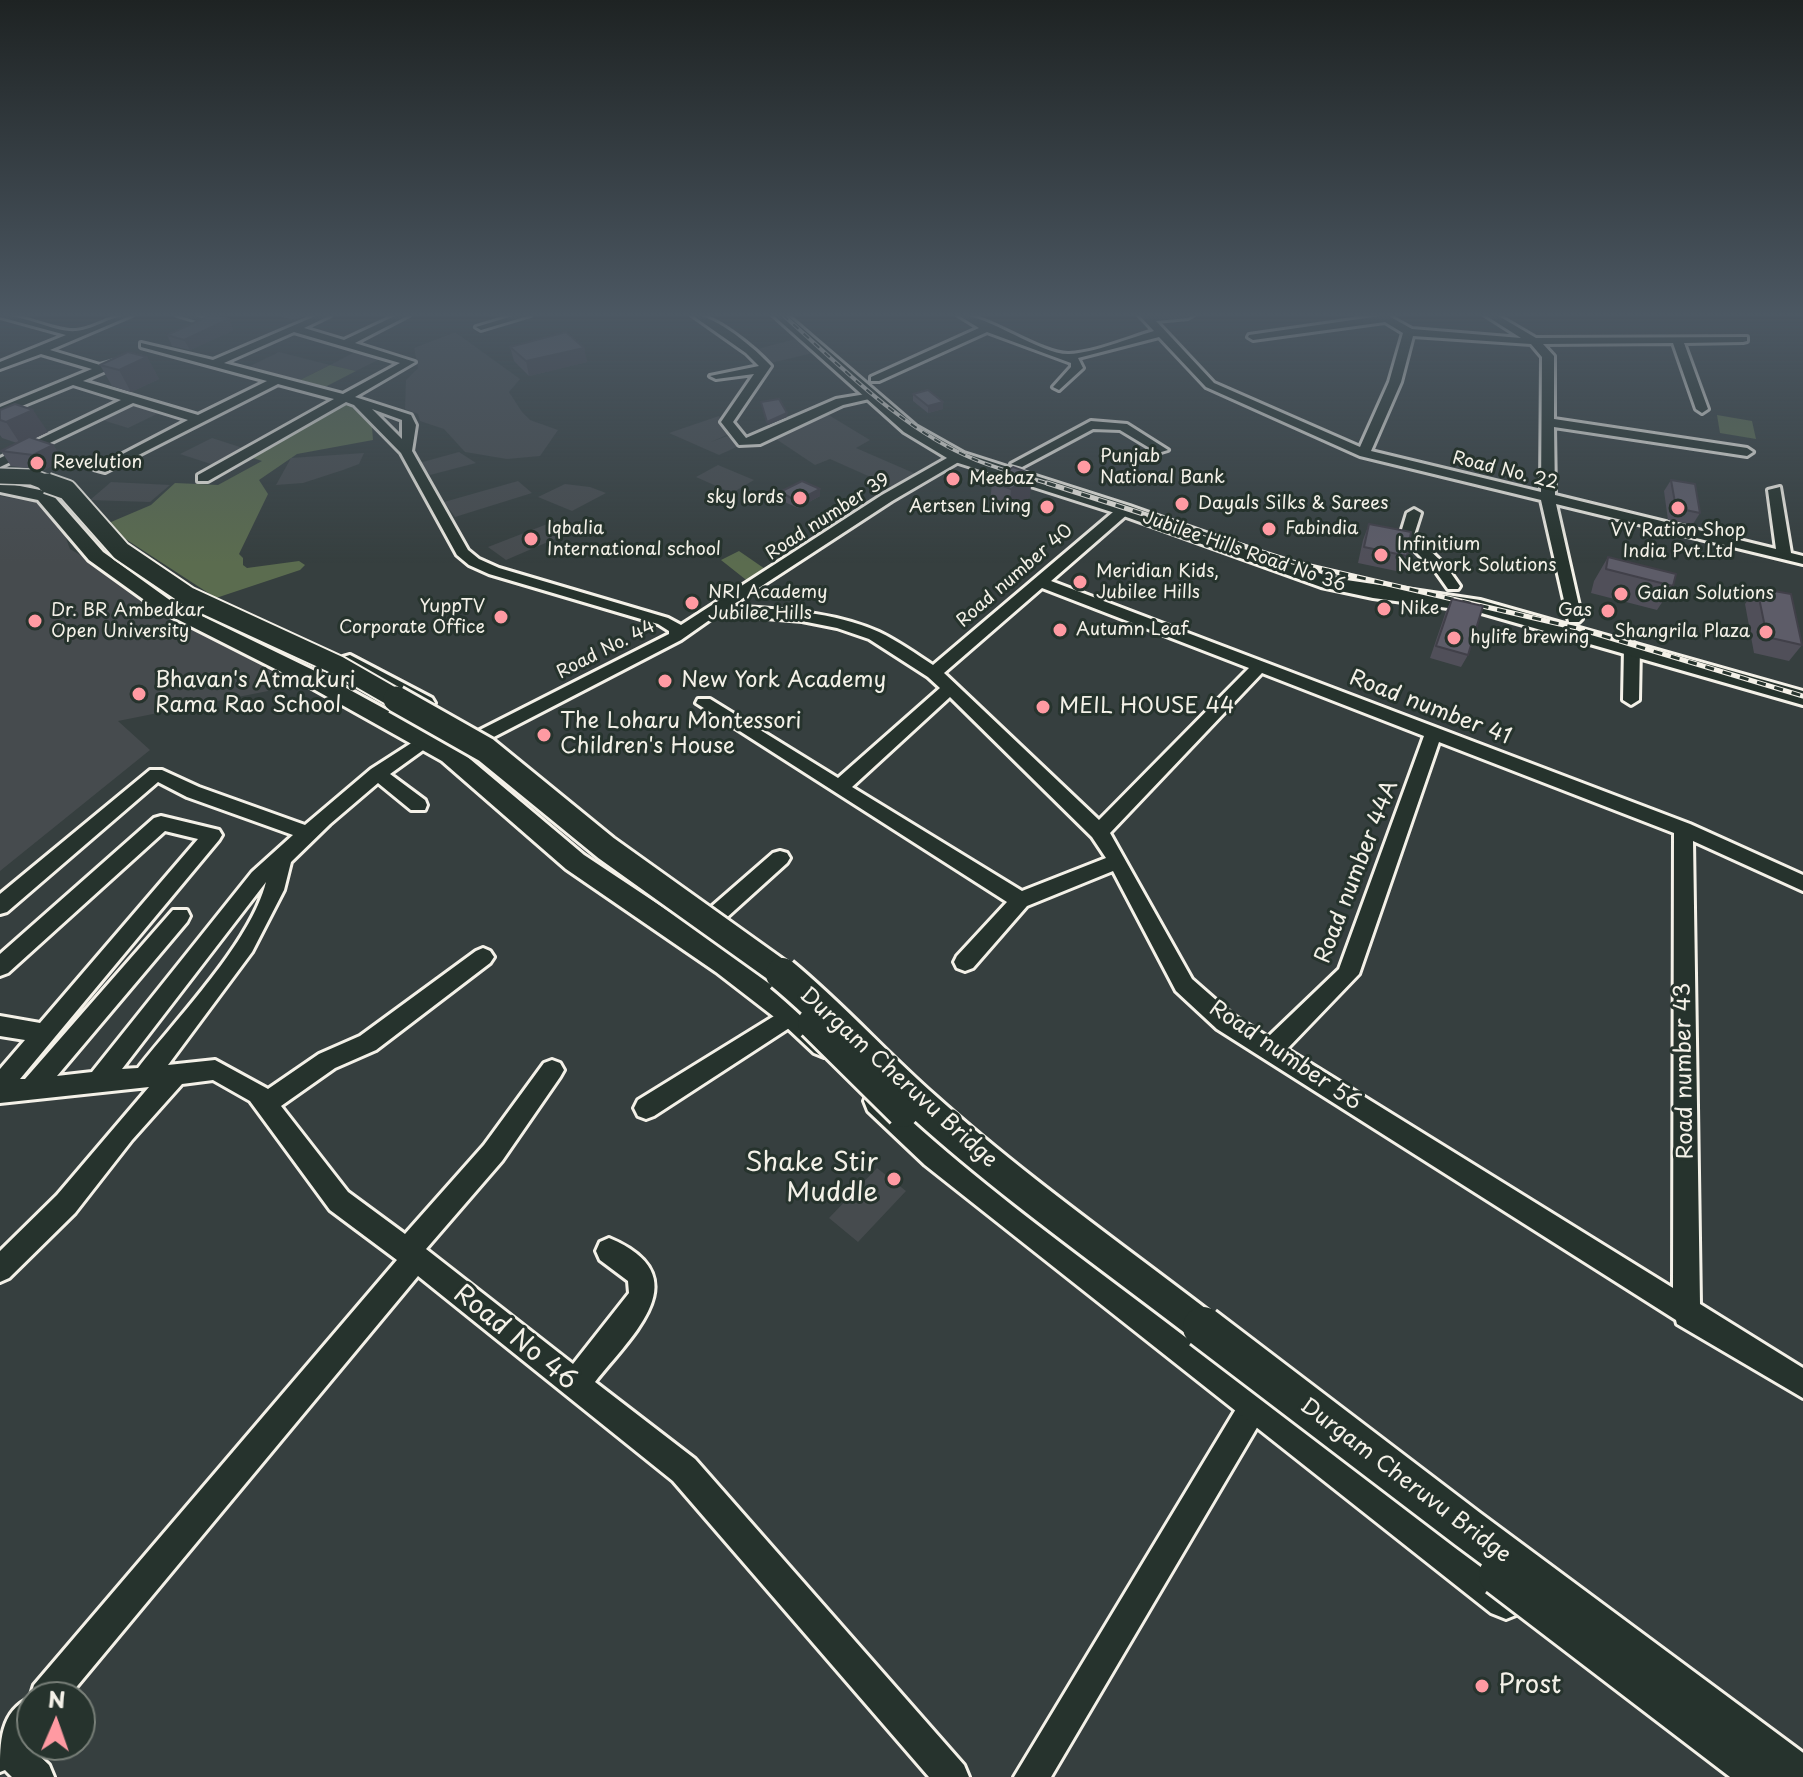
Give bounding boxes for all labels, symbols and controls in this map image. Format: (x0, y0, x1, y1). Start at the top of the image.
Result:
place label: Punjab National Bank (1100, 446, 1225, 488)
street label: Road No. 22 (1450, 447, 1560, 495)
place label: Revelution (53, 452, 142, 474)
marker: Revelution (28, 454, 46, 472)
marker: Punjab National Bank (1075, 458, 1093, 476)
place label: Meebaz (969, 468, 1034, 490)
street label: Road number 39 (762, 469, 894, 565)
marker: Meebaz (944, 470, 962, 488)
place label: sky lords (706, 487, 784, 509)
marker: sky lords (791, 489, 809, 507)
place label: Dayals Silks & Sarees (1198, 493, 1388, 515)
marker: Dayals Silks & Sarees (1173, 495, 1191, 513)
place label: Aertsen Living (909, 496, 1031, 518)
marker: Aertsen Living (1038, 498, 1056, 516)
marker: VV Ration Shop India Pvt.Ltd (1669, 499, 1687, 517)
street label: Jubilee Hills Road No 36 (1139, 507, 1349, 597)
place label: Iqbalia International school (547, 518, 721, 560)
place label: Fabindia (1285, 518, 1358, 540)
street label: Road number 40 (953, 520, 1077, 632)
marker: Fabindia (1260, 520, 1278, 538)
place label: VV Ration Shop India Pvt.Ltd (1610, 520, 1746, 562)
marker: Iqbalia International school (522, 530, 540, 548)
place label: Infinitium Network Solutions (1397, 534, 1556, 576)
marker: Infinitium Network Solutions (1372, 546, 1390, 564)
place label: Meridian Kids, Jubilee Hills (1096, 561, 1219, 604)
marker: Meridian Kids, Jubilee Hills (1071, 573, 1089, 591)
place label: NRI Academy Jubilee Hills (708, 582, 828, 624)
place label: Gaian Solutions (1637, 583, 1774, 605)
marker: Gaian Solutions (1612, 585, 1630, 603)
marker: NRI Academy Jubilee Hills (683, 594, 701, 612)
place label: YuppTV Corporate Office (339, 596, 485, 638)
place label: Nike (1400, 598, 1439, 620)
place label: Dr. BR Ambedkar Open University (51, 600, 204, 642)
marker: Nike (1375, 600, 1393, 618)
place label: Gas (1558, 600, 1592, 622)
marker: Gas (1599, 602, 1617, 620)
marker: YuppTV Corporate Office (492, 608, 510, 626)
marker: Dr. BR Ambedkar Open University (26, 612, 44, 630)
street label: Road No. 44 (553, 616, 659, 684)
place label: Autumn Leaf (1076, 619, 1188, 641)
marker: Autumn Leaf (1051, 621, 1069, 639)
place label: Shangrila Plaza (1614, 621, 1750, 643)
marker: Shangrila Plaza (1757, 623, 1775, 641)
place label: hylife brewing (1470, 627, 1589, 649)
marker: hylife brewing (1445, 629, 1463, 647)
street label: Road number 41 (1345, 665, 1515, 751)
place label: Bhavan's Atmakuri Rama Rao School (155, 668, 356, 720)
place label: New York Academy (681, 668, 886, 694)
marker: New York Academy (656, 672, 674, 690)
marker: Bhavan's Atmakuri Rama Rao School (130, 685, 148, 703)
place label: MEIL HOUSE 44 (1059, 694, 1235, 720)
marker: MEIL HOUSE 44 (1034, 698, 1052, 716)
place label: The Loharu Montessori Children's House (560, 709, 802, 760)
marker: The Loharu Montessori Children's House (535, 726, 553, 744)
street label: Road number 44A (1310, 777, 1404, 967)
street label: Durgam Cheruvu Bridge (794, 982, 1002, 1174)
street label: Road number 43 (1670, 983, 1700, 1159)
street label: Road number 56 (1204, 995, 1366, 1117)
place label: Shake Stir Muddle (745, 1148, 878, 1210)
marker: Shake Stir Muddle (885, 1170, 903, 1188)
street label: Road No 46 (447, 1279, 583, 1397)
street label: Durgam Cheruvu Bridge (1294, 1393, 1516, 1569)
place label: Prost (1498, 1670, 1561, 1702)
marker: Prost (1473, 1677, 1491, 1695)
north arrow (16, 1681, 96, 1761)
text: N (47, 1682, 66, 1715)

